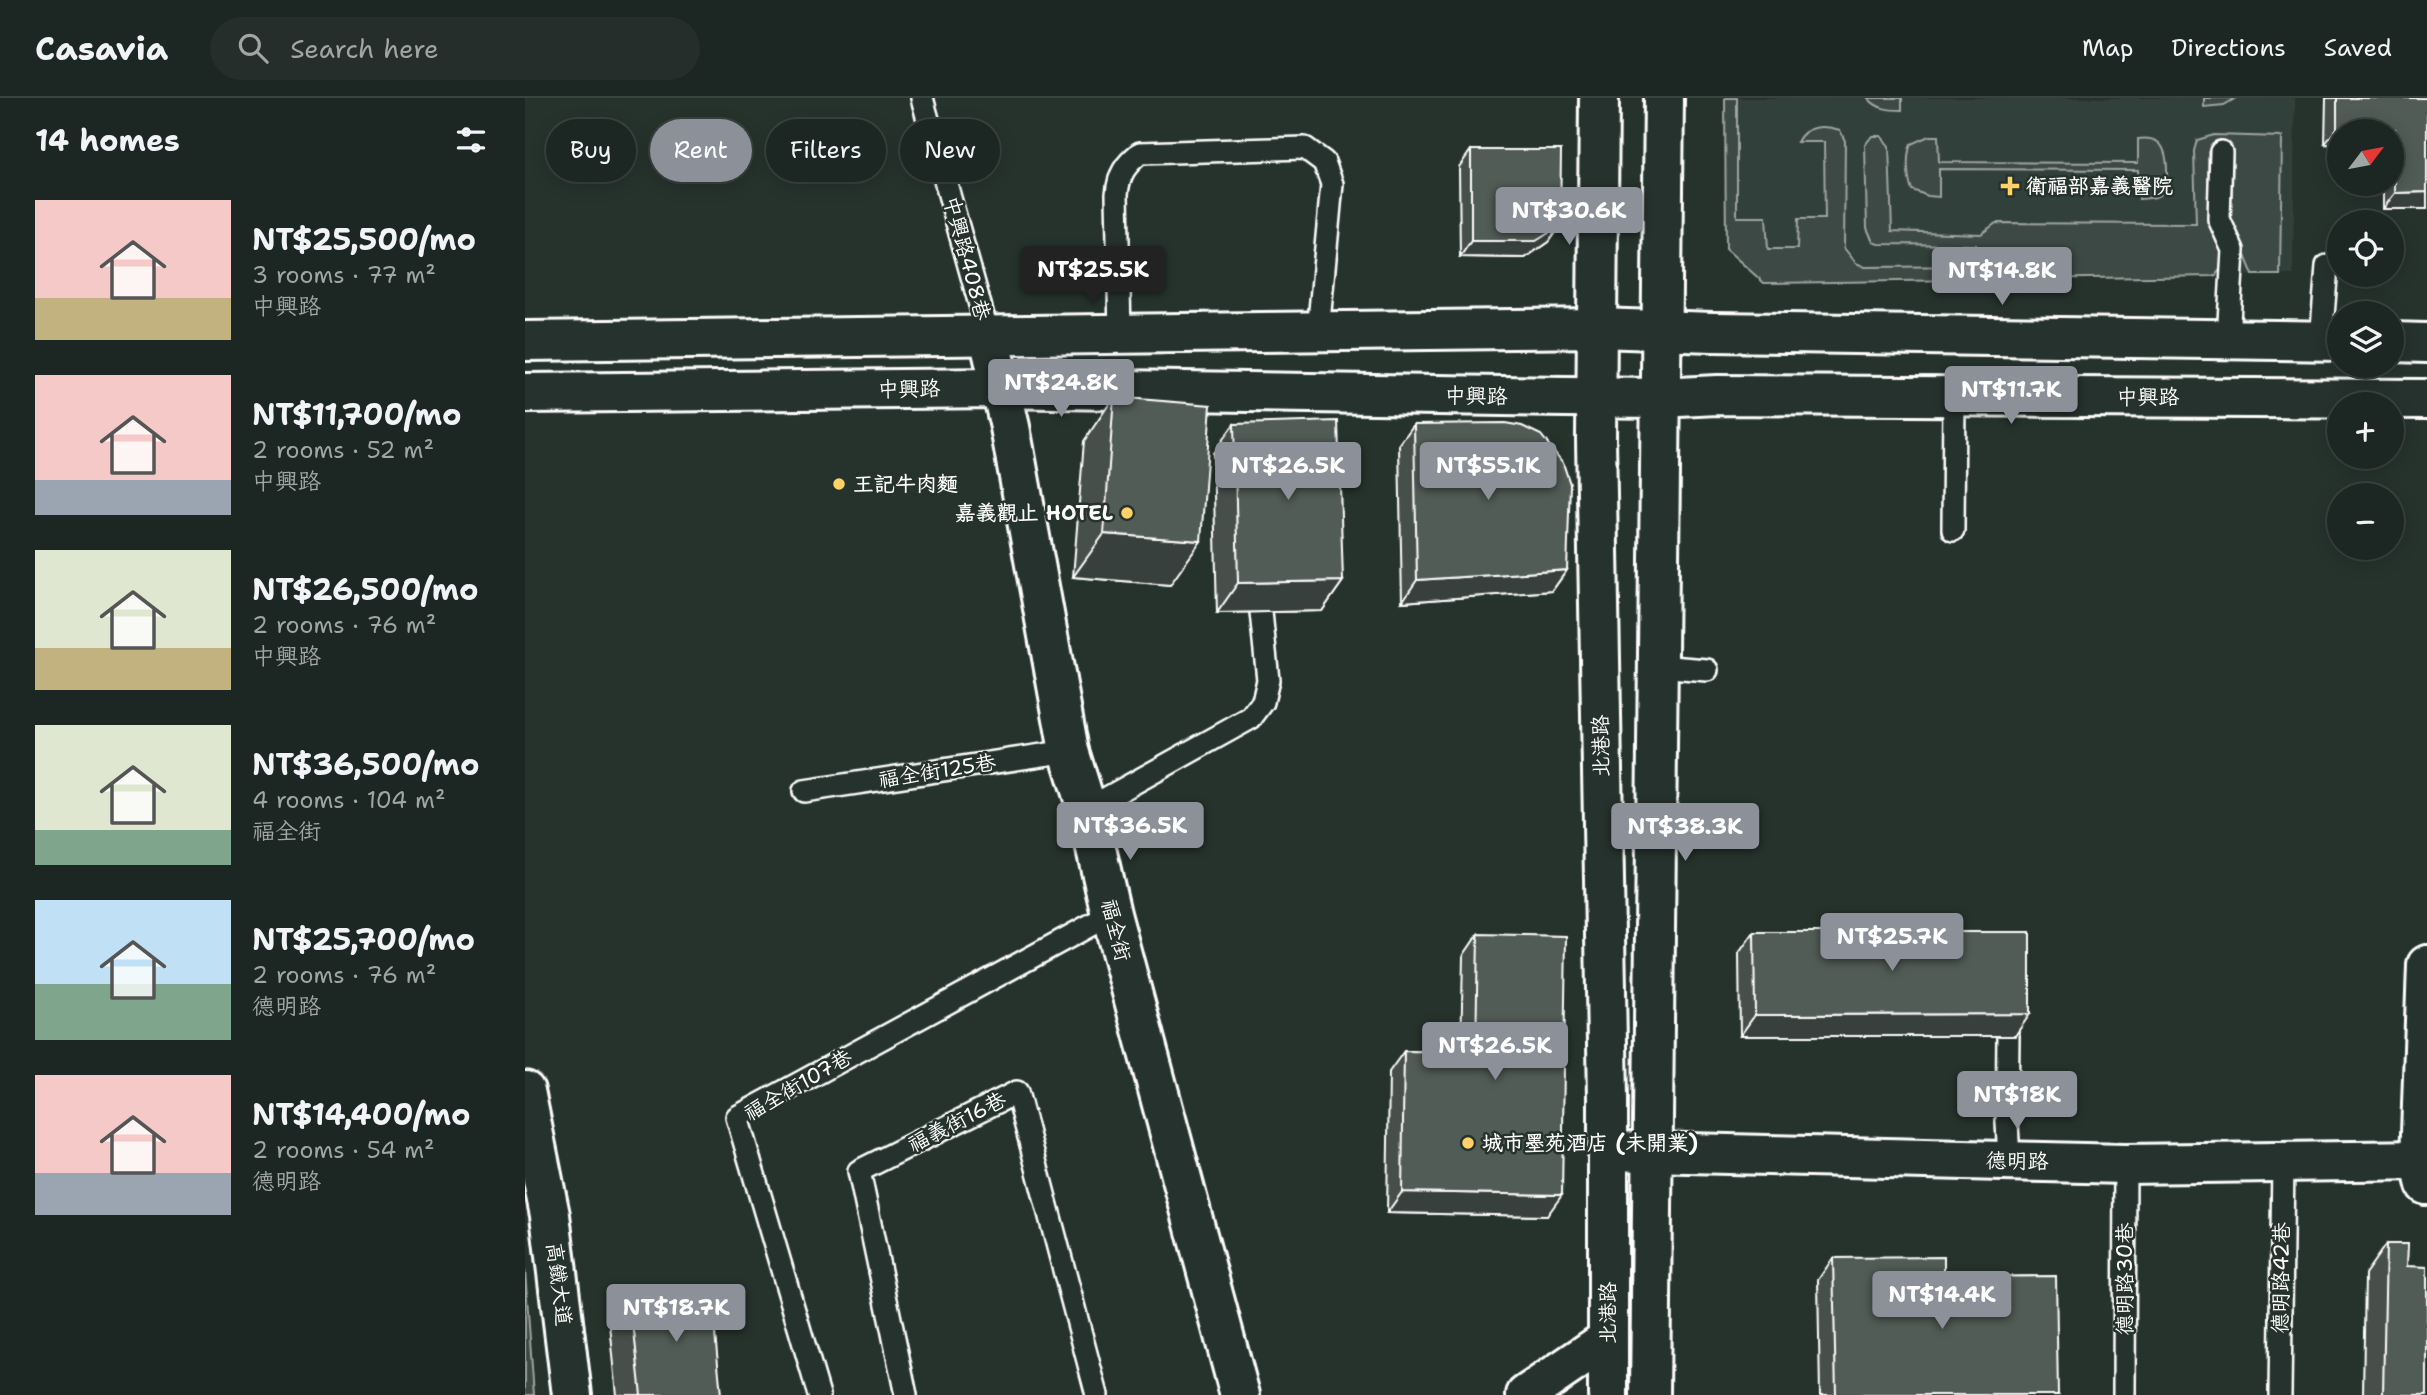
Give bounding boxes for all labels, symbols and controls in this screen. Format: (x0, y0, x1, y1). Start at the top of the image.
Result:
search box (210, 17, 700, 80)
text: Casavia (35, 26, 168, 71)
icon: search (234, 29, 272, 67)
text: Search here (290, 31, 439, 66)
text: Map (2082, 32, 2133, 64)
text: Directions (2171, 32, 2286, 64)
text: Saved (2324, 32, 2392, 64)
chip: Buy (546, 119, 636, 182)
chip: Rent (650, 119, 752, 182)
chip: Filters (766, 119, 886, 182)
chip: New (900, 119, 1000, 182)
north arrow (2327, 119, 2405, 196)
map controls (2327, 119, 2404, 560)
text: 14 homes (35, 120, 180, 161)
icon: filters (452, 121, 490, 159)
place label: 衛福部嘉義醫院 (2026, 172, 2173, 200)
marker: 衛福部嘉義醫院 (2000, 176, 2020, 196)
pin: NT$30.6K (1497, 188, 1641, 247)
street label: 中興路408巷 (937, 193, 997, 323)
text: NT$30.6K (1512, 195, 1626, 225)
button: locate (2327, 210, 2404, 287)
text: NT$25,500/mo (252, 219, 476, 260)
icon: home (91, 228, 175, 312)
pin: NT$25.5K (1021, 246, 1165, 306)
pin: NT$14.8K (1930, 248, 2074, 307)
text: NT$25.5K (1037, 254, 1149, 284)
text: NT$14.8K (1948, 255, 2056, 285)
text: 3 rooms · 77 m² (252, 260, 436, 290)
text: 中興路 (252, 291, 321, 321)
button: layers (2327, 301, 2404, 378)
pin: NT$24.8K (989, 360, 1133, 419)
pin: NT$11.7K (1939, 366, 2083, 426)
text: NT$24.8K (1004, 367, 1118, 397)
street label: 中興路 (877, 374, 941, 404)
text: NT$11.7K (1961, 374, 2061, 404)
street label: 中興路 (1444, 381, 1508, 411)
street label: 中興路 (2117, 383, 2180, 411)
button: + (2327, 392, 2404, 469)
text: NT$11,700/mo (252, 394, 461, 435)
icon: home (91, 403, 175, 487)
text: 2 rooms · 52 m² (252, 435, 434, 465)
pin: NT$26.5K (1216, 442, 1360, 502)
pin: NT$55.1K (1416, 442, 1560, 502)
text: NT$26.5K (1231, 450, 1345, 480)
text: NT$55.1K (1436, 450, 1540, 480)
text: 中興路 (252, 466, 321, 496)
place label: 王記牛肉麵 (853, 470, 958, 498)
marker: 王記牛肉麵 (831, 476, 847, 492)
button: − (2327, 483, 2404, 560)
place label: 嘉義觀止 HOTEL (955, 499, 1113, 527)
marker: 嘉義觀止 HOTEL (1119, 505, 1135, 521)
text: NT$26,500/mo (252, 569, 478, 610)
icon: home (91, 578, 175, 662)
text: 2 rooms · 76 m² (252, 610, 436, 640)
text: 中興路 (252, 641, 321, 671)
street label: 北港路 (1586, 714, 1616, 778)
text: NT$36,500/mo (252, 744, 479, 785)
street label: 福全街125巷 (876, 748, 998, 794)
icon: home (91, 753, 175, 837)
text: 4 rooms · 104 m² (252, 785, 445, 815)
pin: NT$36.5K (1058, 802, 1202, 862)
pin: NT$38.3K (1613, 804, 1757, 863)
text: NT$36.5K (1073, 810, 1187, 840)
text: NT$38.3K (1627, 811, 1743, 841)
text: 福全街 (252, 816, 321, 846)
street label: 福全街 (1095, 896, 1137, 964)
pin: NT$25.7K (1820, 914, 1964, 973)
text: NT$25,700/mo (252, 919, 475, 960)
text: NT$25.7K (1836, 921, 1948, 951)
icon: home (91, 928, 175, 1012)
text: 2 rooms · 76 m² (252, 960, 436, 990)
text: 德明路 (252, 991, 321, 1021)
pin: NT$26.5K (1423, 1023, 1567, 1082)
text: NT$26.5K (1438, 1030, 1552, 1060)
street label: 福全街107巷 (739, 1043, 857, 1127)
pin: NT$18K (1960, 1072, 2074, 1131)
text: NT$18K (1973, 1079, 2061, 1109)
street label: 福義街16巷 (903, 1085, 1011, 1159)
text: NT$14,400/mo (252, 1094, 470, 1135)
icon: home (91, 1103, 175, 1187)
place label: 城市墨苑酒店 (未開業) (1482, 1129, 1698, 1157)
text: 2 rooms · 54 m² (252, 1135, 435, 1165)
marker: 城市墨苑酒店 (未開業) (1460, 1135, 1476, 1151)
street label: 德明路 (1985, 1146, 2049, 1176)
text: 德明路 (252, 1166, 321, 1196)
street label: 德明路30巷 (2111, 1222, 2139, 1336)
street label: 德明路42巷 (2266, 1222, 2296, 1334)
street label: 高鐵大道 (540, 1241, 578, 1327)
pin: NT$14.4K (1870, 1272, 2014, 1331)
text: NT$14.4K (1888, 1279, 1996, 1309)
street label: 北港路 (1594, 1282, 1622, 1345)
pin: NT$18.7K (604, 1284, 748, 1344)
text: NT$18.7K (622, 1292, 730, 1322)

